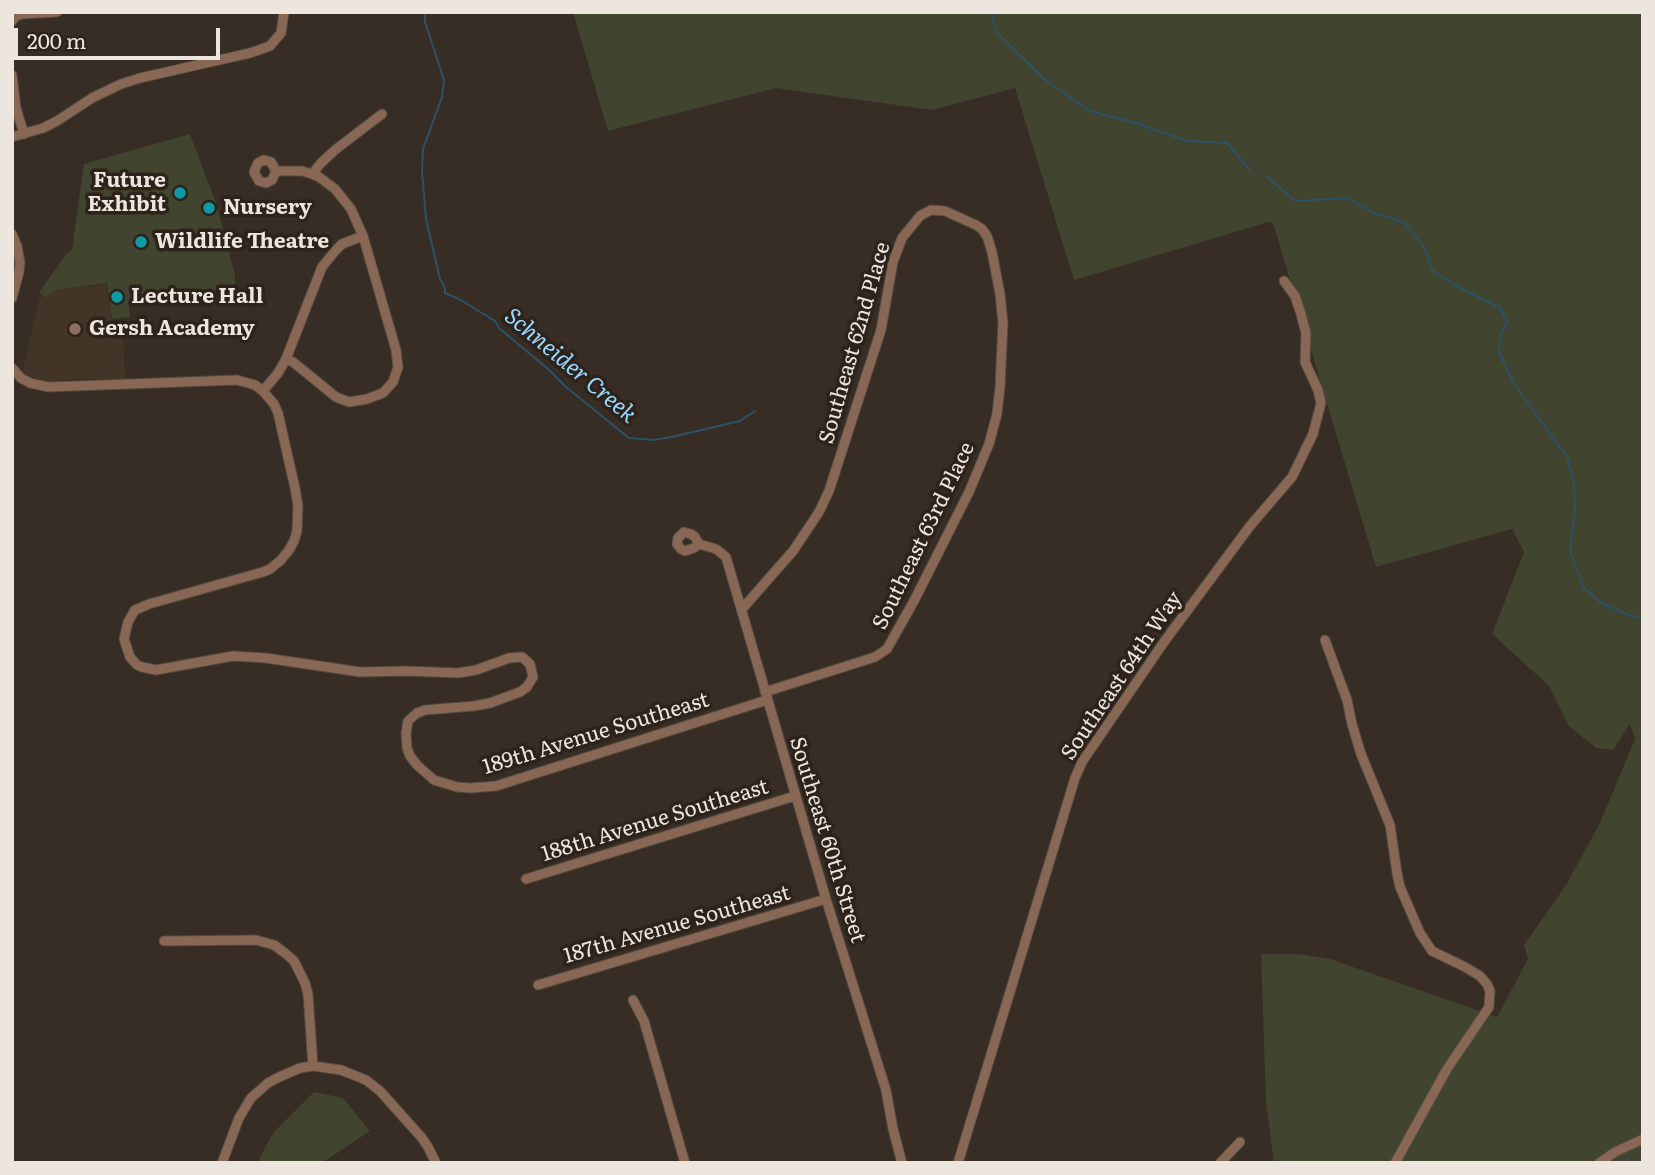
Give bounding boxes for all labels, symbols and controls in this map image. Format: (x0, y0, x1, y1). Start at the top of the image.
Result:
scale bar (18, 14, 224, 58)
text: 200 m (27, 24, 87, 55)
place label: Future Exhibit (88, 168, 166, 218)
marker: Future Exhibit (172, 185, 188, 201)
place label: Nursery (223, 195, 312, 221)
marker: Nursery (201, 200, 217, 216)
place label: Wildlife Theatre (155, 229, 329, 255)
marker: Wildlife Theatre (133, 234, 149, 250)
street label: Southeast 62nd Place (814, 239, 896, 447)
place label: Lecture Hall (131, 284, 263, 310)
marker: Lecture Hall (109, 289, 125, 305)
water label: Schneider Creek (498, 303, 642, 429)
place label: Gersh Academy (89, 316, 255, 342)
marker: Gersh Academy (67, 321, 83, 337)
street label: Southeast 63rd Place (868, 438, 980, 634)
street label: Southeast 64th Way (1056, 587, 1188, 765)
street label: 189th Avenue Southeast (480, 688, 712, 780)
street label: Southeast 60th Street (784, 734, 870, 946)
street label: 188th Avenue Southeast (539, 774, 771, 868)
street label: 187th Avenue Southeast (561, 881, 793, 969)

